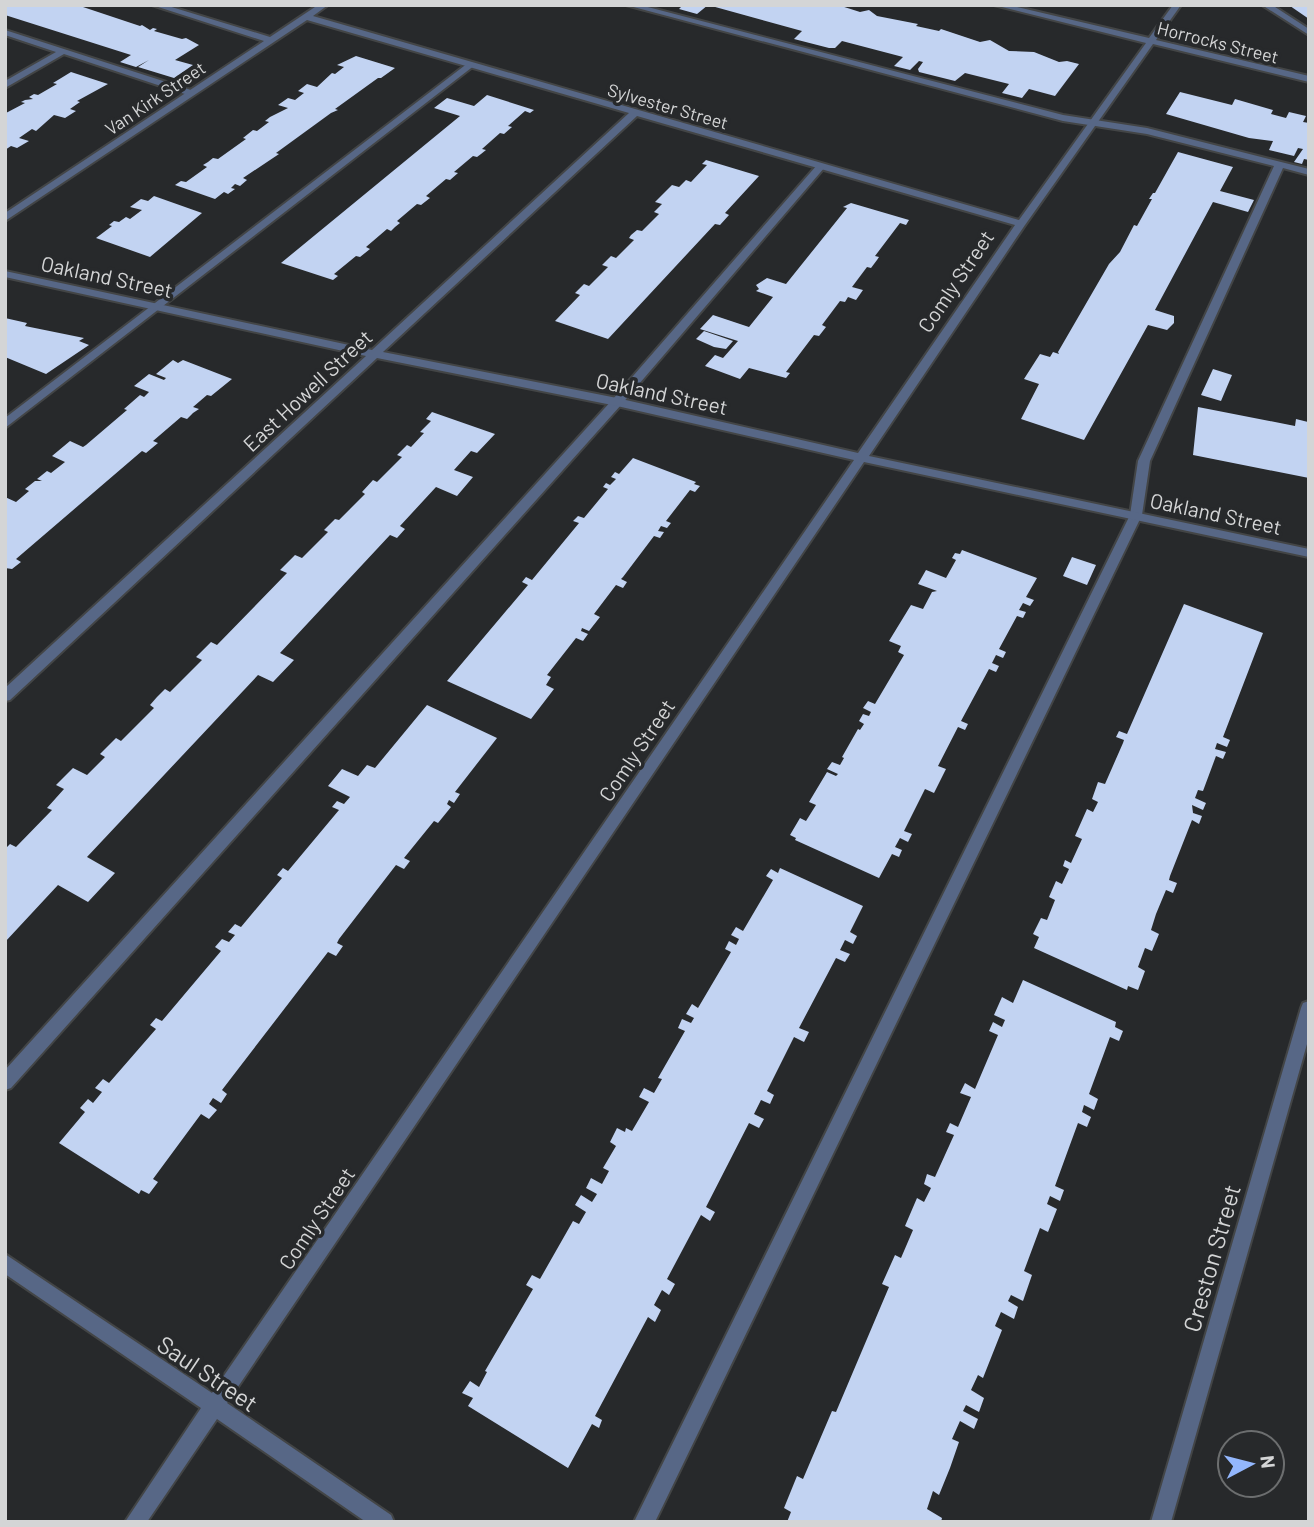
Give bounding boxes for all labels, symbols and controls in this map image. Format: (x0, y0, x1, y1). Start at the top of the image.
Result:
street label: Horrocks Street (1155, 16, 1281, 68)
street label: Van Kirk Street (101, 56, 209, 140)
street label: Sylvester Street (605, 78, 731, 134)
street label: Comly Street (912, 225, 998, 337)
street label: Oakland Street (39, 250, 175, 302)
street label: East Howell Street (237, 324, 377, 456)
street label: Oakland Street (594, 367, 730, 419)
street label: Oakland Street (1148, 487, 1284, 539)
street label: Comly Street (593, 694, 679, 806)
street label: Comly Street (273, 1162, 359, 1274)
street label: Creston Street (1176, 1181, 1246, 1335)
street label: Saul Street (152, 1329, 264, 1417)
north arrow (1216, 1429, 1286, 1499)
text: N (1256, 1454, 1281, 1470)

